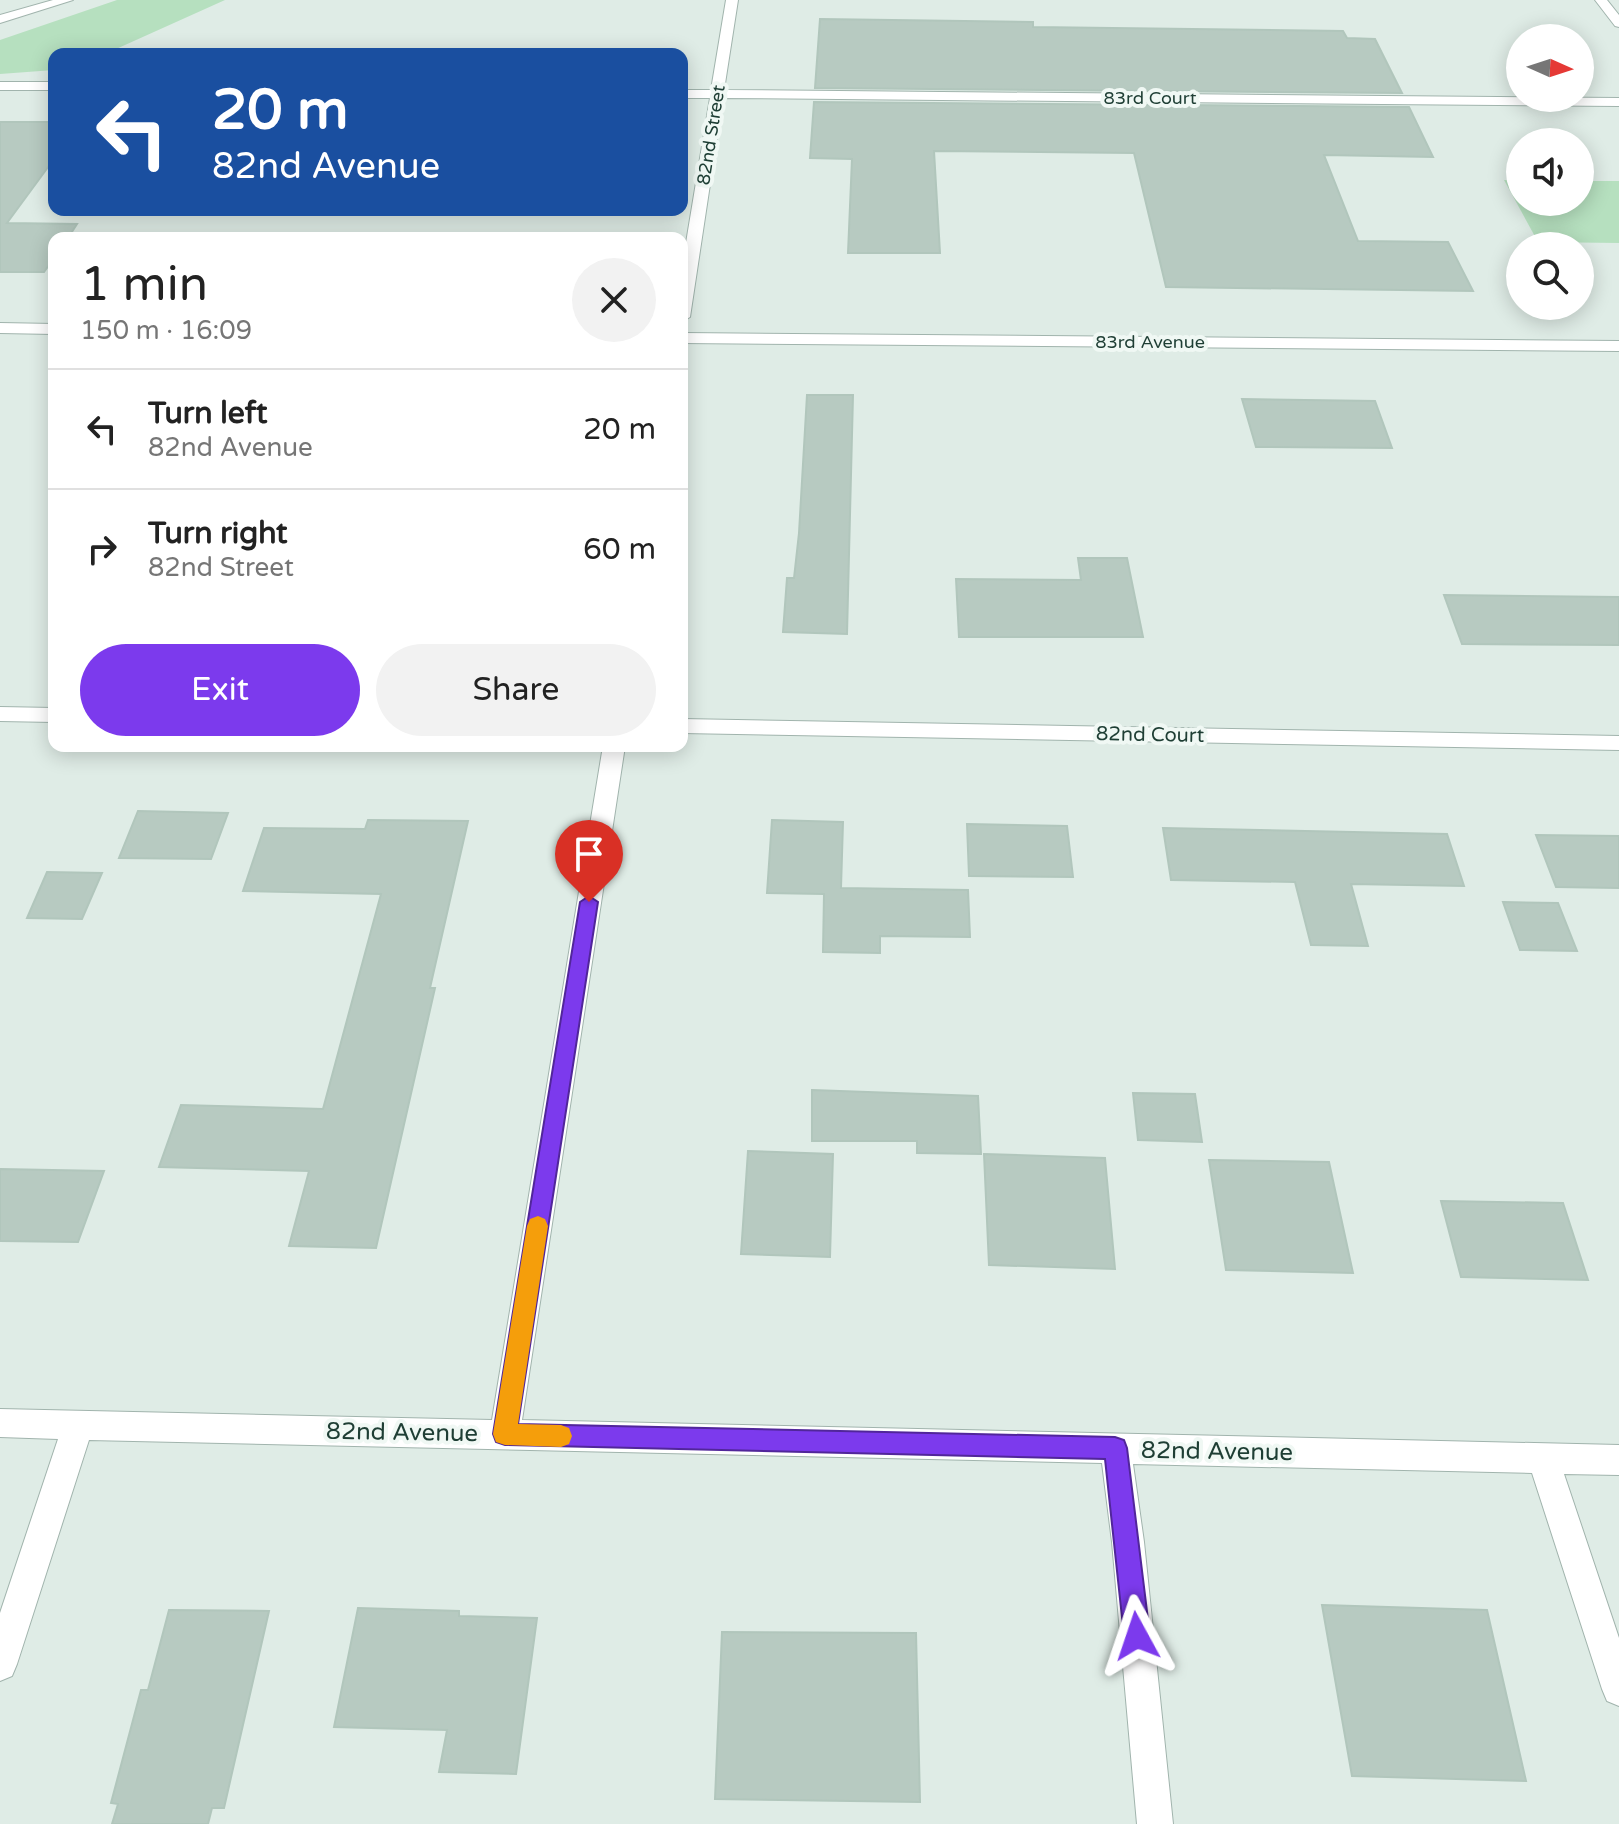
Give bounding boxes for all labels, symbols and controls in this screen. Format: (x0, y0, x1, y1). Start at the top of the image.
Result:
north arrow (1506, 24, 1594, 112)
map controls (1506, 24, 1594, 320)
text: 20 m (212, 77, 348, 144)
icon: left (80, 80, 184, 184)
street label: 82nd Street (692, 83, 730, 187)
street label: 83rd Court (1103, 87, 1197, 109)
button: sound (1506, 128, 1594, 216)
text: 82nd Avenue (212, 145, 440, 188)
button: search (1506, 232, 1594, 320)
text: 1 min (80, 256, 208, 314)
button: close (572, 258, 656, 342)
text: 150 m · 16:09 (80, 315, 252, 346)
street label: 83rd Avenue (1095, 331, 1205, 353)
text: Turn left (148, 395, 267, 432)
icon: left (80, 407, 124, 451)
text: 20 m (583, 411, 656, 448)
text: 82nd Avenue (148, 432, 313, 463)
text: Turn right (148, 515, 288, 552)
icon: right (80, 527, 124, 571)
text: 60 m (583, 531, 656, 568)
text: 82nd Street (148, 552, 294, 583)
button: Exit (80, 644, 360, 736)
button: Share (376, 644, 656, 736)
street label: 82nd Court (1096, 722, 1205, 748)
pin (555, 820, 623, 902)
icon: arrive (567, 832, 611, 876)
street label: 82nd Avenue (326, 1417, 478, 1448)
street label: 82nd Avenue (1141, 1436, 1293, 1467)
position arrow (1095, 1594, 1179, 1678)

